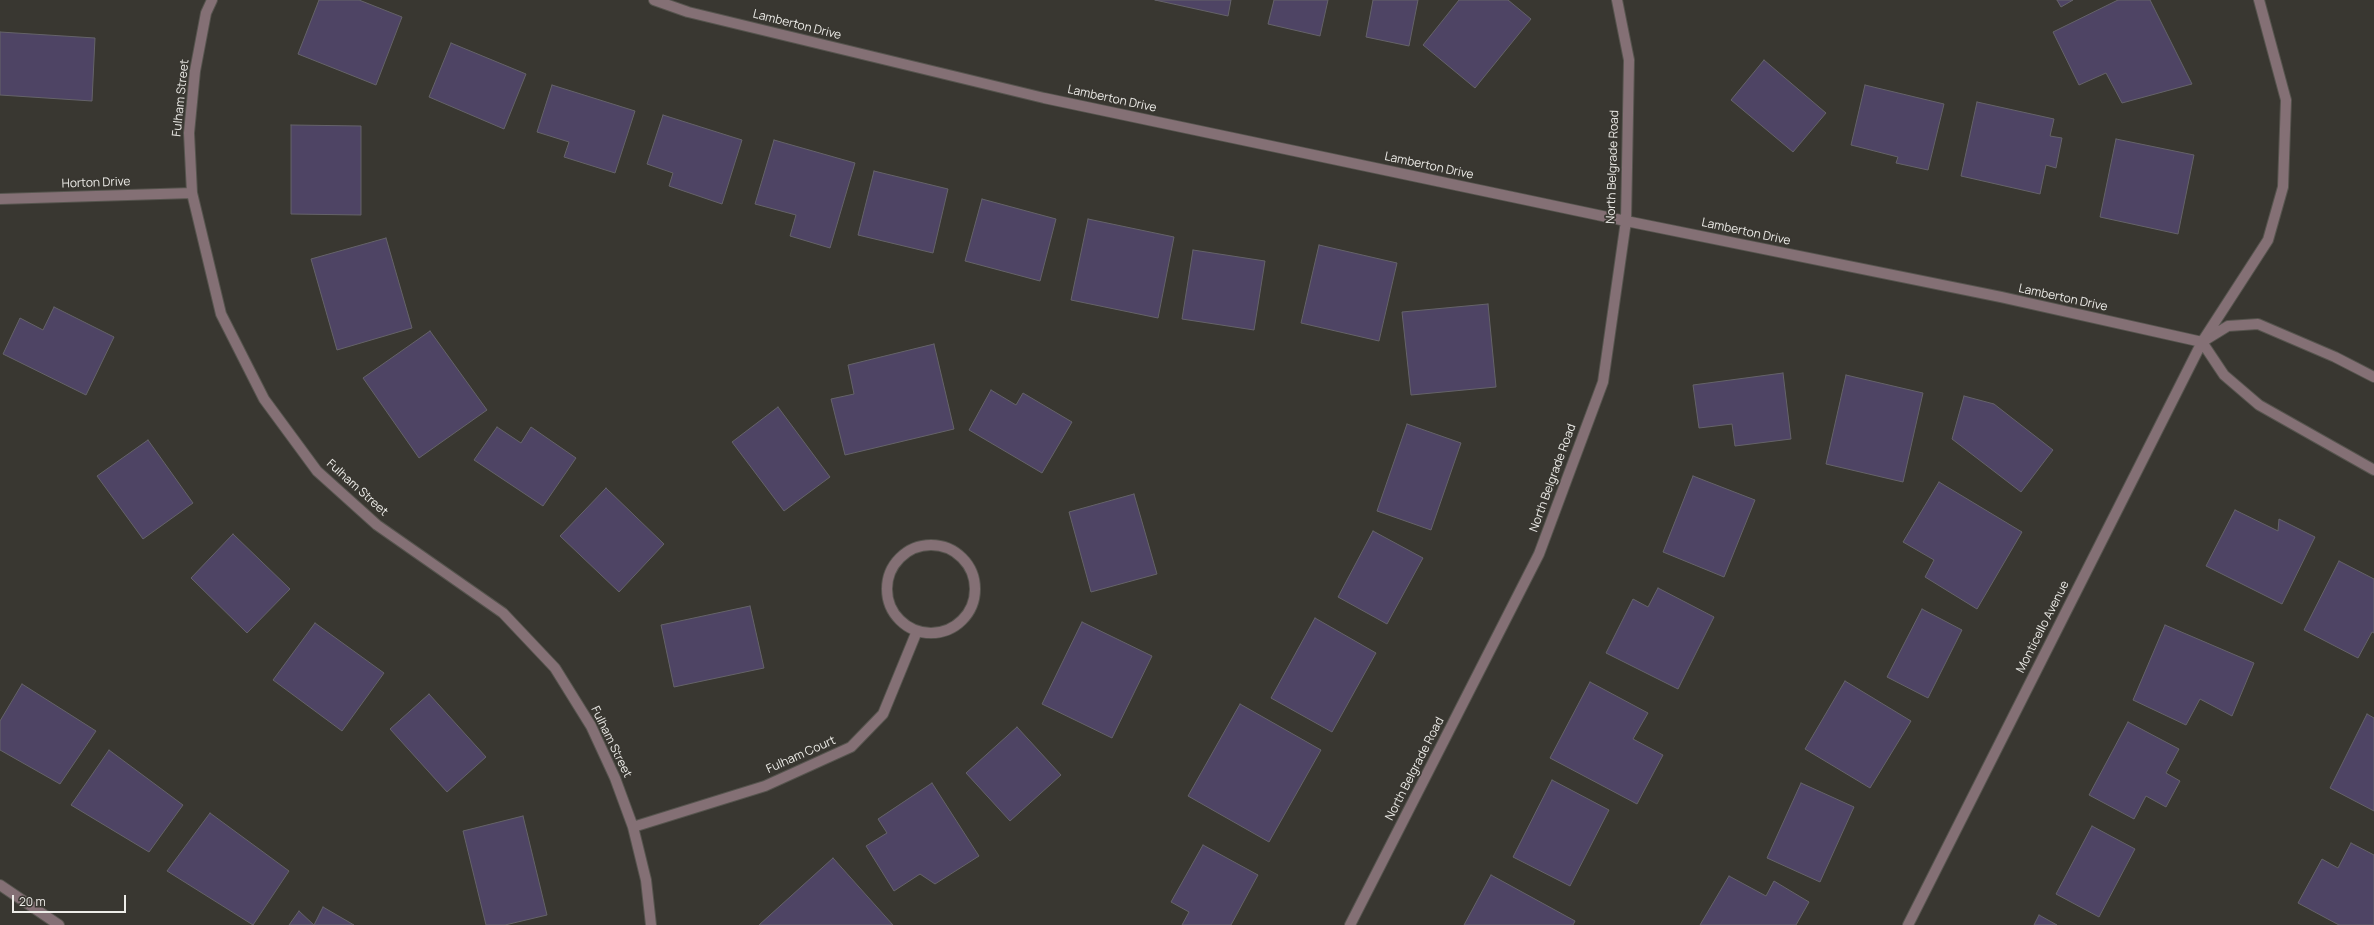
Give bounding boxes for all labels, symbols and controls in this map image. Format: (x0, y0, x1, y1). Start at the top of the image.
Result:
street label: Lamberton Drive (751, 7, 843, 43)
street label: Fulham Street (170, 59, 192, 137)
street label: Lamberton Drive (1066, 83, 1158, 115)
street label: North Belgrade Road (1604, 110, 1622, 224)
street label: Lamberton Drive (1383, 150, 1475, 182)
street label: Horton Drive (61, 175, 131, 191)
street label: Lamberton Drive (1700, 216, 1792, 248)
street label: Lamberton Drive (2017, 282, 2109, 314)
street label: North Belgrade Road (1527, 422, 1579, 534)
street label: Fulham Street (323, 457, 391, 519)
street label: Monticello Avenue (2014, 578, 2072, 676)
street label: Fulham Street (588, 704, 634, 780)
street label: North Belgrade Road (1383, 715, 1447, 823)
street label: Fulham Court (764, 733, 838, 777)
scale bar (14, 887, 128, 913)
text: 20 m (19, 893, 46, 910)

